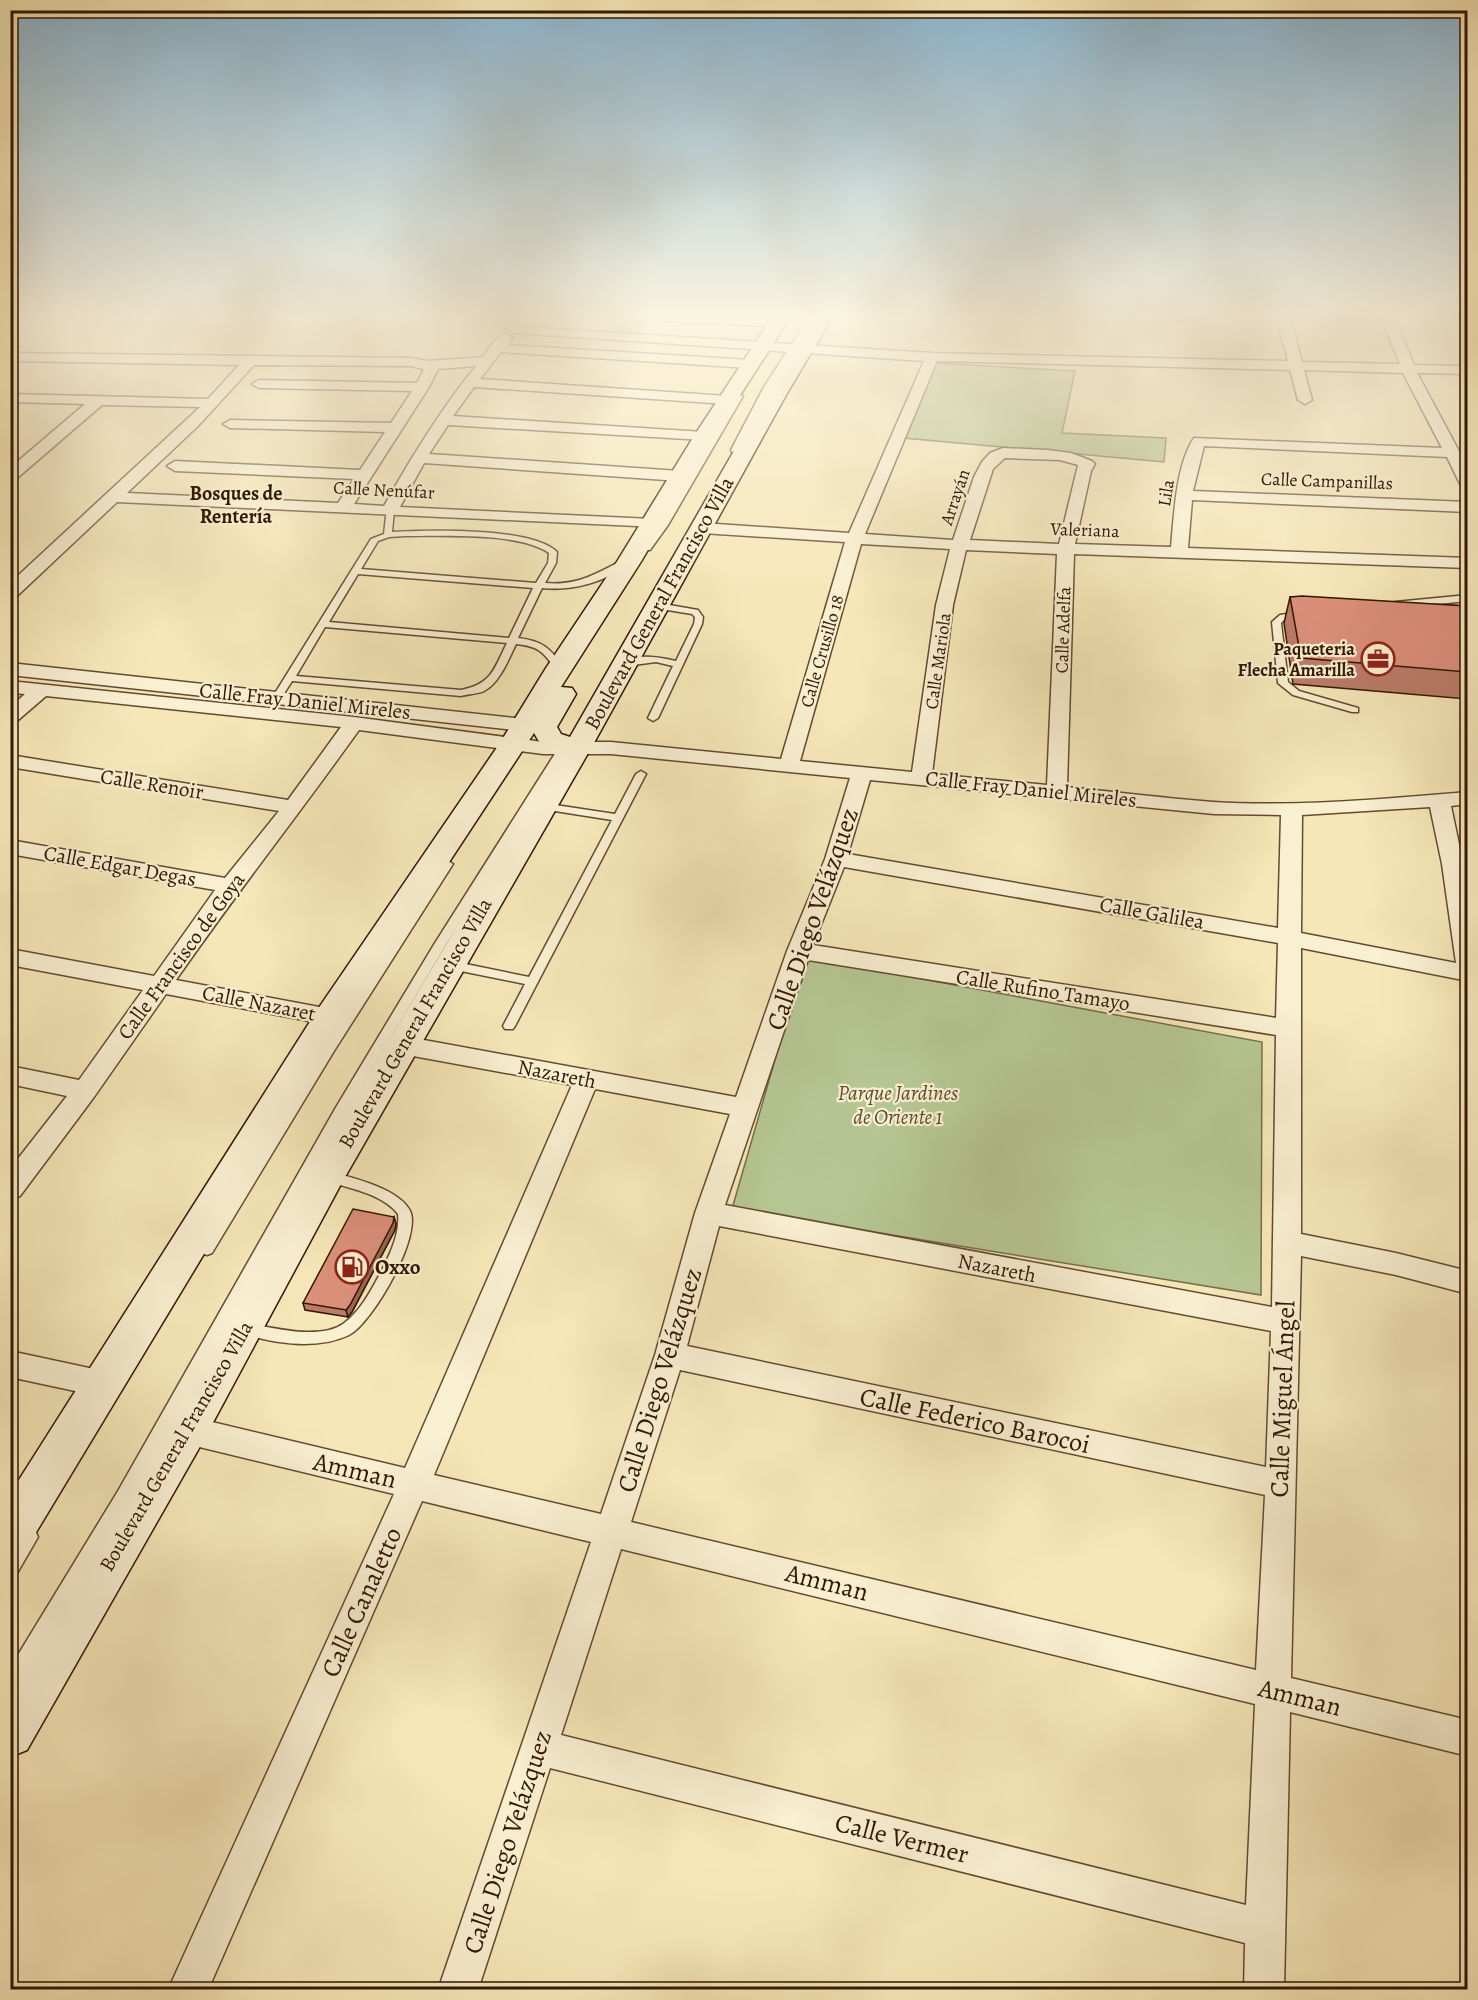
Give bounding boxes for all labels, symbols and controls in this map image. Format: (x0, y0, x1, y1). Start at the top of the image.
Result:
street label: Arrayán (934, 466, 976, 529)
street label: Calle Campanillas (1261, 467, 1393, 495)
street label: Boulevard General Francisco Villa (578, 471, 741, 735)
street label: Calle Nenúfar (333, 475, 435, 505)
street label: Lila (1152, 477, 1180, 508)
district label: Bosques de Rentería (189, 480, 283, 530)
street label: Valeriana (1049, 517, 1121, 543)
street label: Calle Adelfa (1049, 586, 1077, 674)
street label: Calle Crusillo 18 (794, 592, 850, 710)
street label: Calle Mariola (919, 611, 957, 711)
place label: Paqueteria Flecha Amarilla (1237, 637, 1355, 682)
office icon: Paqueteria Flecha Amarilla (1360, 641, 1396, 677)
street label: Calle Fray Daniel Mireles (198, 676, 412, 726)
street label: Calle Renoir (98, 762, 206, 806)
street label: Calle Fray Daniel Mireles (924, 764, 1138, 814)
street label: Calle Diego Velázquez (758, 803, 867, 1035)
street label: Calle Edgar Degas (41, 839, 199, 893)
street label: Calle Francisco de Goya (111, 867, 251, 1045)
street label: Calle Galilea (1098, 890, 1207, 936)
street label: Boulevard General Francisco Villa (332, 892, 499, 1154)
street label: Calle Rufino Tamayo (954, 962, 1132, 1018)
street label: Calle Nazaret (200, 978, 318, 1028)
street label: Nazareth (515, 1053, 599, 1095)
park label: Parque Jardines de Oriente 1 (838, 1079, 958, 1131)
street label: Nazareth (955, 1247, 1039, 1289)
fuel station icon: Oxxo (334, 1249, 370, 1285)
place label: Oxxo (375, 1253, 421, 1281)
street label: Calle Diego Velázquez (609, 1264, 710, 1497)
street label: Calle Miguel Ángel (1262, 1300, 1303, 1498)
street label: Boulevard General Francisco Villa (93, 1315, 260, 1577)
street label: Calle Federico Barocoi (857, 1379, 1093, 1462)
street label: Amman (309, 1444, 400, 1497)
street label: Calle Canaletto (313, 1522, 410, 1683)
street label: Amman (781, 1555, 872, 1610)
street label: Amman (1254, 1670, 1345, 1725)
street label: Calle Diego Velázquez (455, 1726, 560, 1958)
street label: Calle Vermer (831, 1805, 972, 1872)

